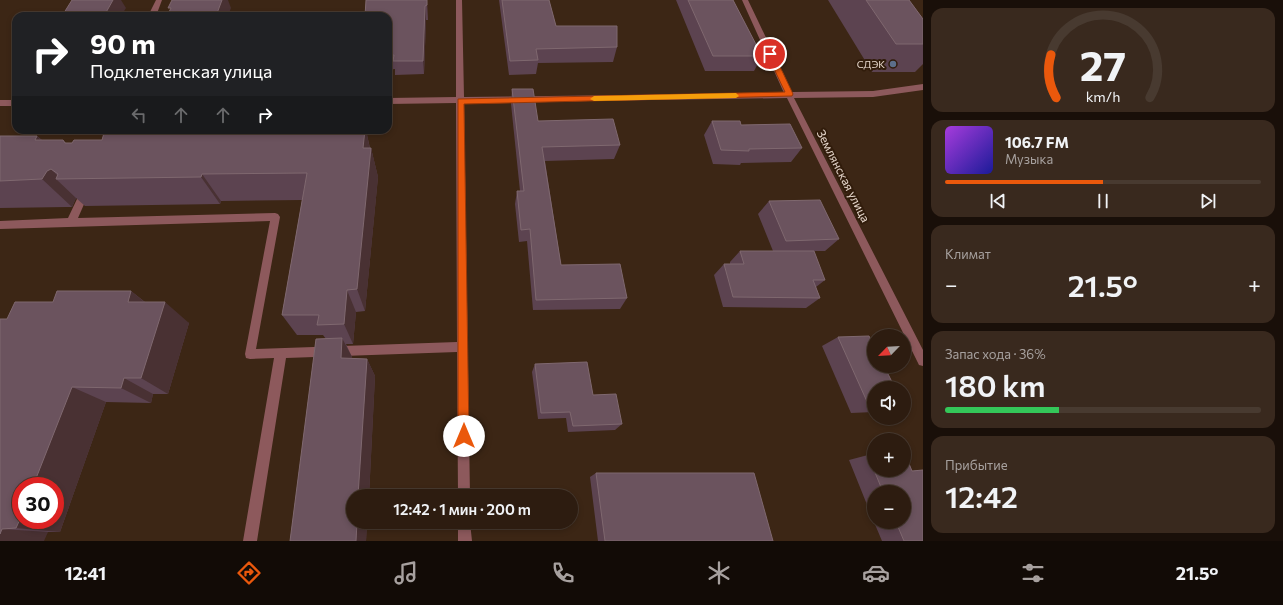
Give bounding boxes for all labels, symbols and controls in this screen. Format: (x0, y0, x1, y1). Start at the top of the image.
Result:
text: 90 m (90, 26, 156, 60)
icon: right (24, 28, 76, 80)
pin (753, 37, 787, 71)
text: 27 (1080, 39, 1126, 90)
icon: arrive (759, 43, 781, 65)
place label: СДЭК (857, 58, 885, 70)
marker: СДЭК (888, 59, 898, 69)
text: Подклетенская улица (90, 60, 272, 82)
text: km/h (1086, 87, 1120, 105)
icon: left (128, 104, 150, 126)
icon: ahead (170, 104, 192, 126)
icon: ahead (212, 104, 234, 126)
icon: right (254, 104, 276, 126)
street label: Землянская улица (815, 127, 873, 224)
text: 106.7 FM (1005, 133, 1069, 151)
text: Музыка (1005, 151, 1053, 167)
icon: previous (987, 190, 1009, 212)
icon: pause (1092, 190, 1114, 212)
icon: next (1197, 190, 1219, 212)
text: Климат (945, 246, 991, 262)
text: 21.5° (1068, 266, 1138, 303)
text: − (945, 271, 958, 298)
text: + (1248, 271, 1261, 298)
north arrow (867, 329, 911, 373)
map controls (867, 329, 911, 529)
text: Запас хода · 36% (945, 346, 1046, 362)
text: 180 km (945, 366, 1045, 403)
button: sound (867, 381, 911, 425)
position arrow (443, 415, 485, 457)
button: + (867, 433, 911, 477)
text: Прибытие (945, 457, 1008, 473)
speed limit sign: 30 (12, 477, 64, 529)
text: 12:42 (945, 477, 1018, 514)
button: − (867, 485, 911, 529)
text: 12:42 · 1 мин · 200 m (393, 500, 531, 518)
icon: directions (235, 559, 263, 587)
icon: music (392, 559, 420, 587)
icon: phone (549, 559, 577, 587)
icon: climate (705, 559, 733, 587)
icon: car (862, 559, 890, 587)
icon: filters (1019, 559, 1047, 587)
text: 12:41 (64, 562, 106, 584)
text: 21.5° (1176, 562, 1219, 584)

